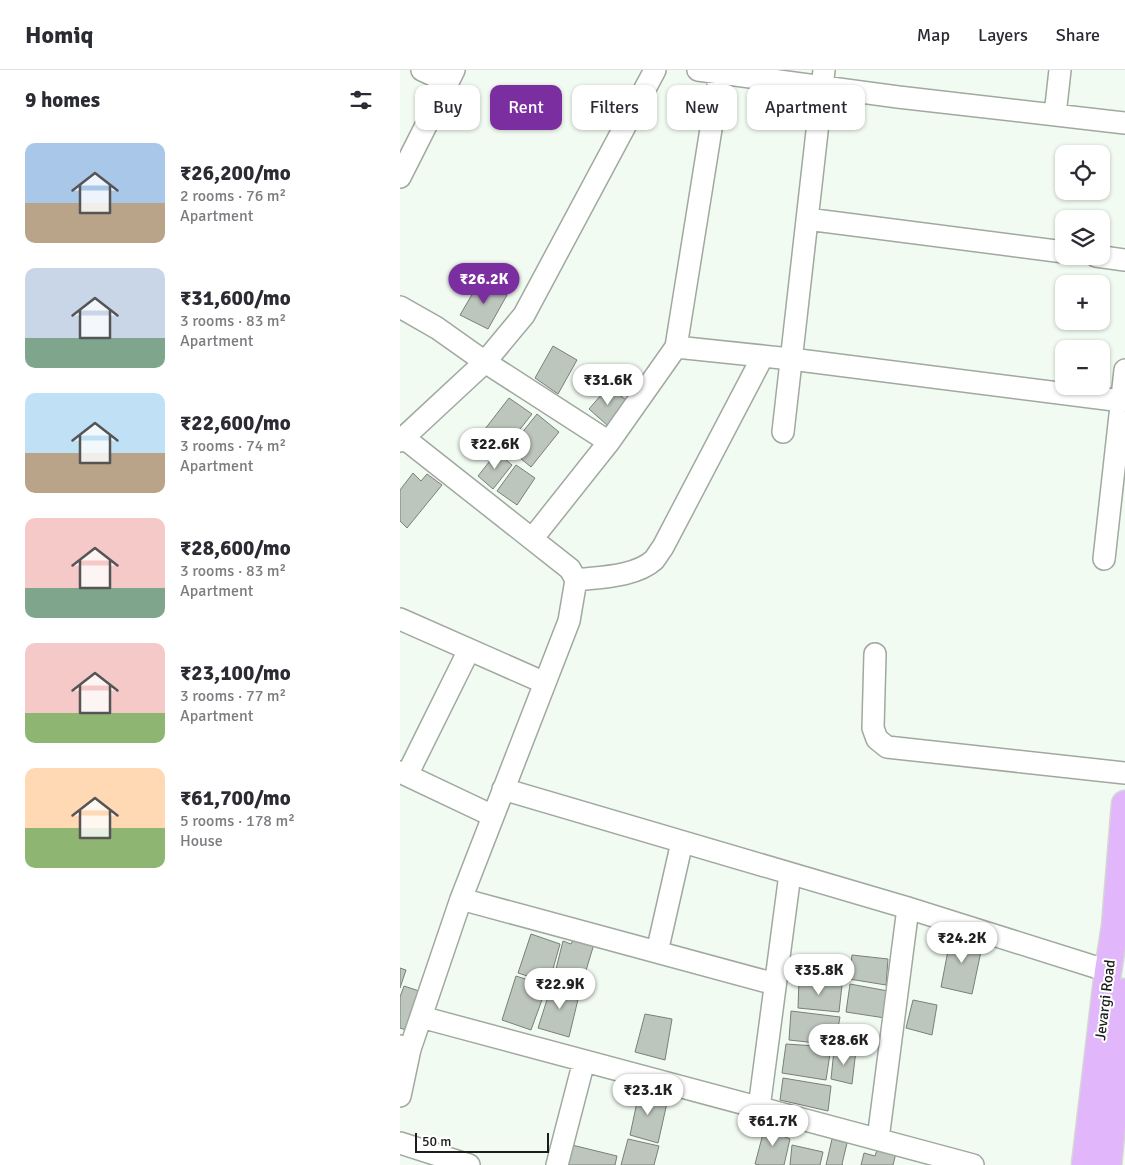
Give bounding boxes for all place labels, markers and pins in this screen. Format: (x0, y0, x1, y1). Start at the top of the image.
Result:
pin: ₹26.2K (443, 262, 525, 305)
pin: ₹31.6K (567, 364, 649, 406)
pin: ₹22.6K (454, 428, 536, 470)
pin: ₹24.2K (921, 922, 1003, 964)
pin: ₹35.8K (778, 954, 860, 996)
pin: ₹22.9K (519, 968, 601, 1010)
pin: ₹28.6K (803, 1024, 885, 1066)
pin: ₹23.1K (607, 1074, 689, 1116)
pin: ₹61.7K (732, 1104, 814, 1147)

